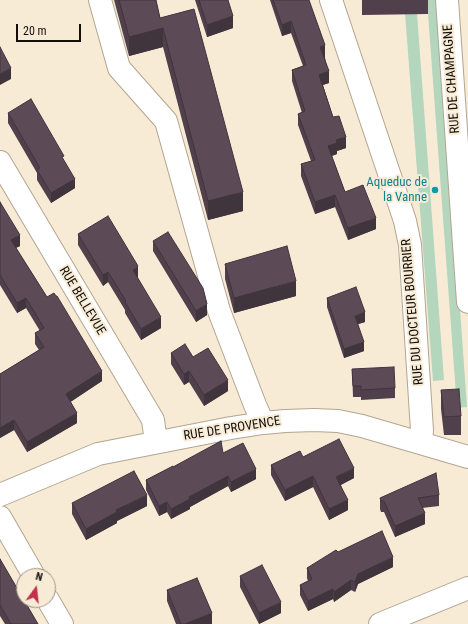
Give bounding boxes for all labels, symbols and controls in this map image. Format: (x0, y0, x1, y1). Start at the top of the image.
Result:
scale bar (18, 16, 83, 42)
text: 20 m (23, 24, 47, 38)
street label: RUE DE CHAMPAGNE (440, 24, 464, 134)
place label: Aqueduc de la Vanne (366, 175, 427, 206)
marker: Aqueduc de la Vanne (430, 185, 440, 195)
street label: RUE DU DOCTEUR BOURRIER (399, 238, 427, 386)
street label: RUE BELLEVUE (55, 264, 109, 338)
street label: RUE DE PROVENCE (182, 414, 282, 444)
north arrow (16, 568, 56, 608)
text: N (34, 570, 44, 584)

